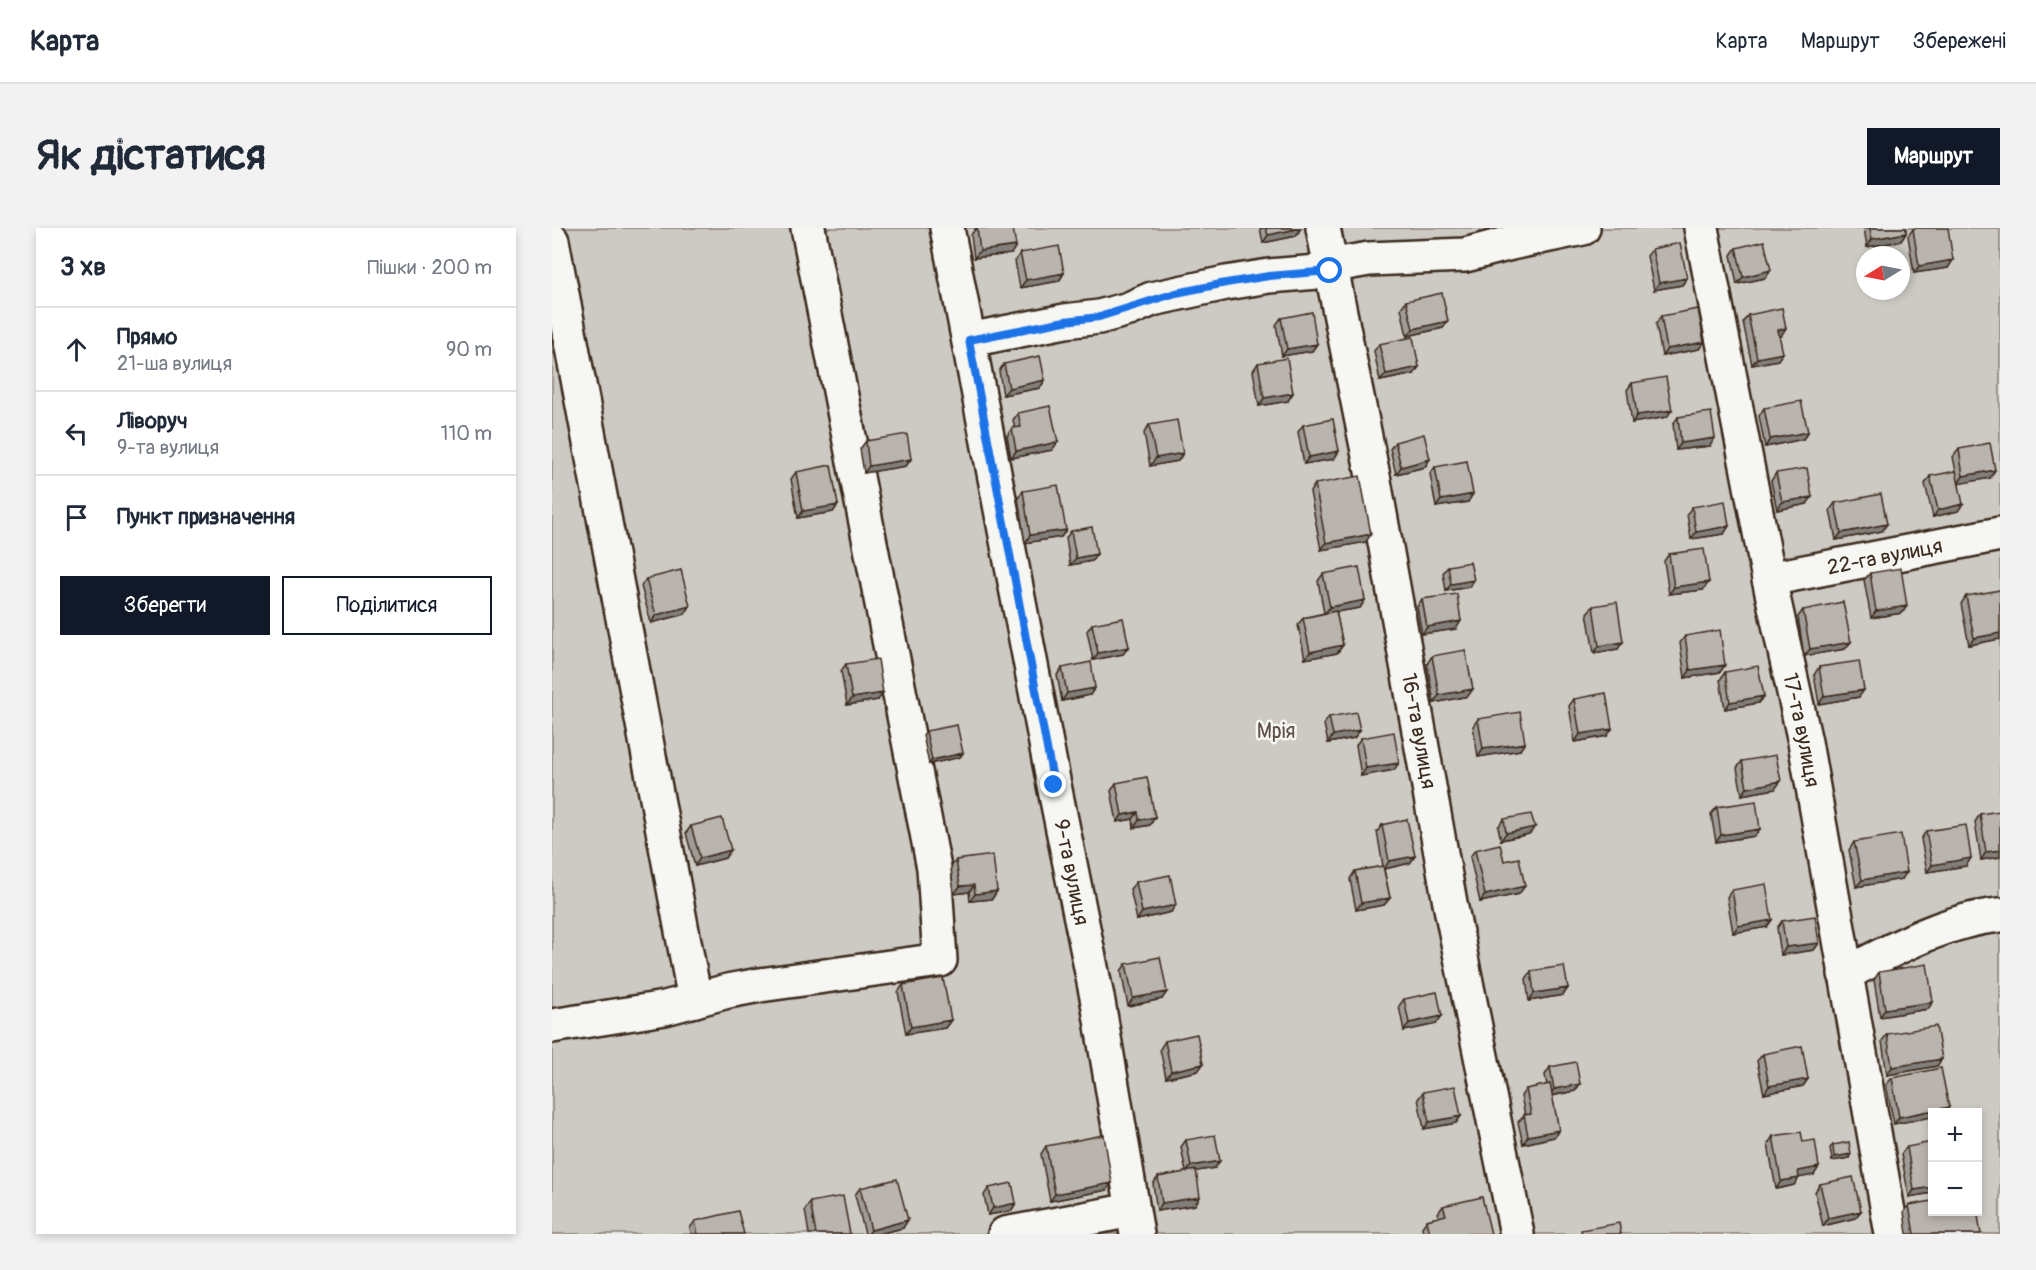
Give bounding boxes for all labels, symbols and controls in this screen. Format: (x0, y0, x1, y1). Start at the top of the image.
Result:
text: Карта (30, 24, 99, 59)
text: Карта (1716, 28, 1768, 55)
text: Маршрут (1801, 28, 1880, 55)
text: Збережені (1913, 28, 2006, 55)
button: Маршрут (1867, 128, 2000, 185)
text: Як дістатися (36, 130, 266, 182)
north arrow (1856, 246, 1910, 300)
text: 3 хв (60, 251, 106, 283)
text: Пішки · 200 m (367, 255, 492, 280)
route start (1316, 257, 1342, 283)
text: Прямо (117, 323, 177, 351)
icon: ahead (60, 333, 93, 366)
text: 90 m (446, 337, 492, 362)
text: 21-ша вулиця (117, 351, 232, 376)
text: Ліворуч (117, 407, 188, 435)
icon: left (60, 417, 93, 450)
text: 110 m (441, 421, 492, 446)
text: 9-та вулиця (117, 435, 219, 460)
icon: arrive (60, 501, 93, 534)
text: Пункт призначення (117, 503, 295, 531)
street label: 22-га вулиця (1825, 533, 1945, 581)
button: Зберегти (60, 576, 270, 635)
button: Поділитися (282, 576, 492, 635)
street label: 17-та вулиця (1776, 670, 1826, 789)
street label: 16-та вулиця (1395, 671, 1442, 791)
park label: Мрія (1257, 718, 1295, 745)
route end (1040, 771, 1066, 797)
street label: 9-та вулиця (1047, 817, 1095, 927)
map controls (1928, 1108, 1982, 1216)
button: + (1928, 1108, 1982, 1162)
button: − (1928, 1162, 1982, 1216)

